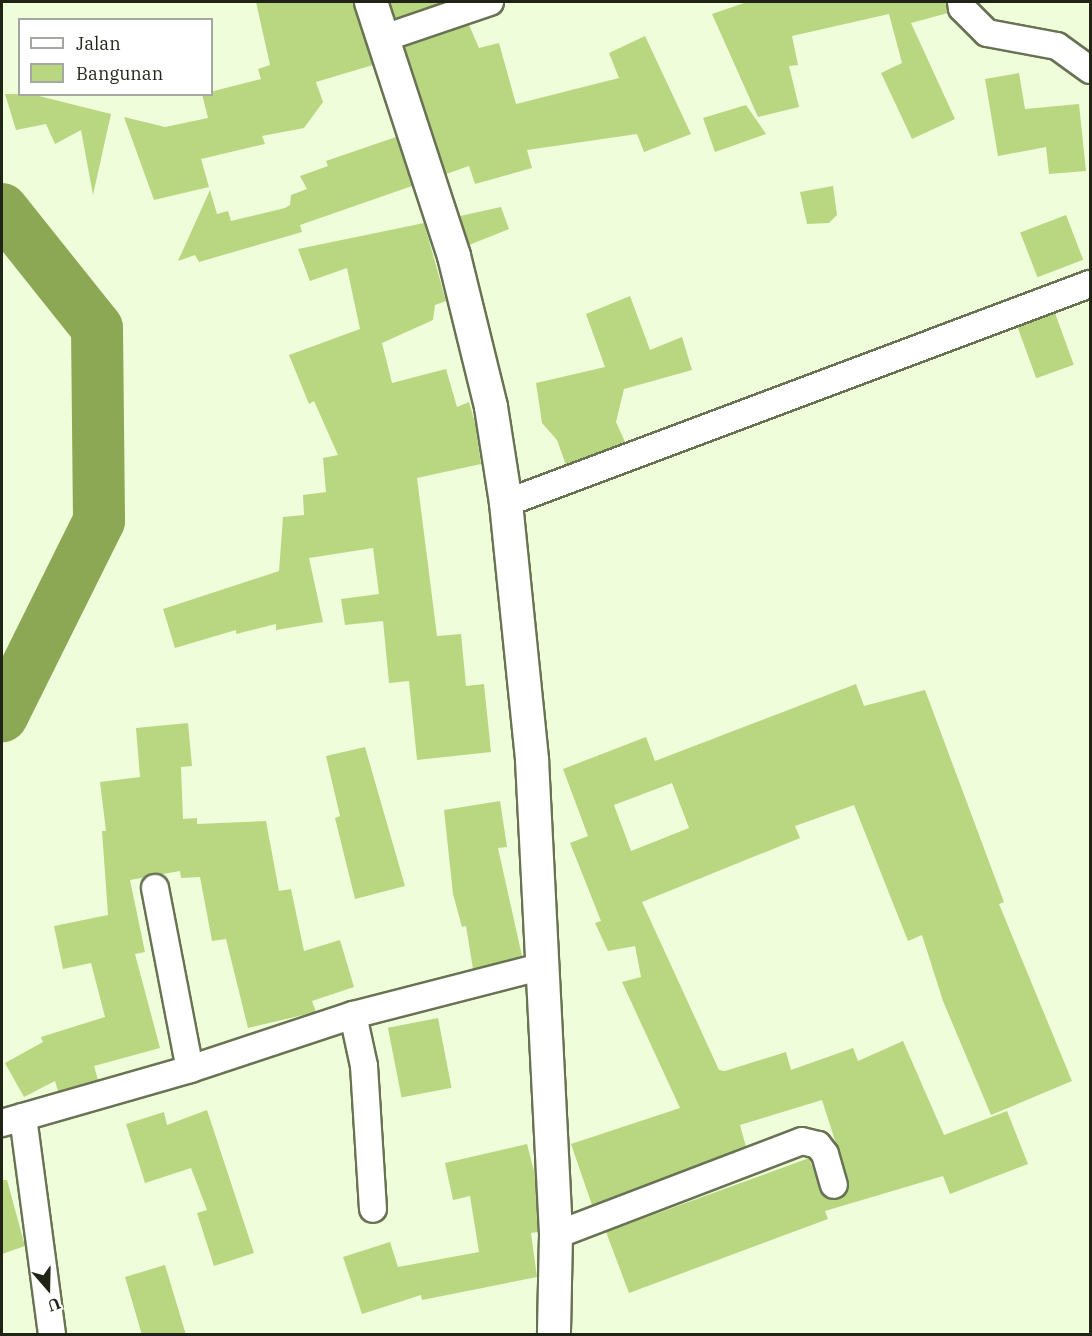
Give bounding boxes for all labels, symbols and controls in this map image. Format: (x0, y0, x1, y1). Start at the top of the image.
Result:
legend (18, 18, 213, 96)
text: Jalan (76, 32, 121, 55)
text: Bangunan (76, 62, 163, 85)
north arrow (18, 1258, 78, 1318)
text: U (45, 1293, 63, 1316)

